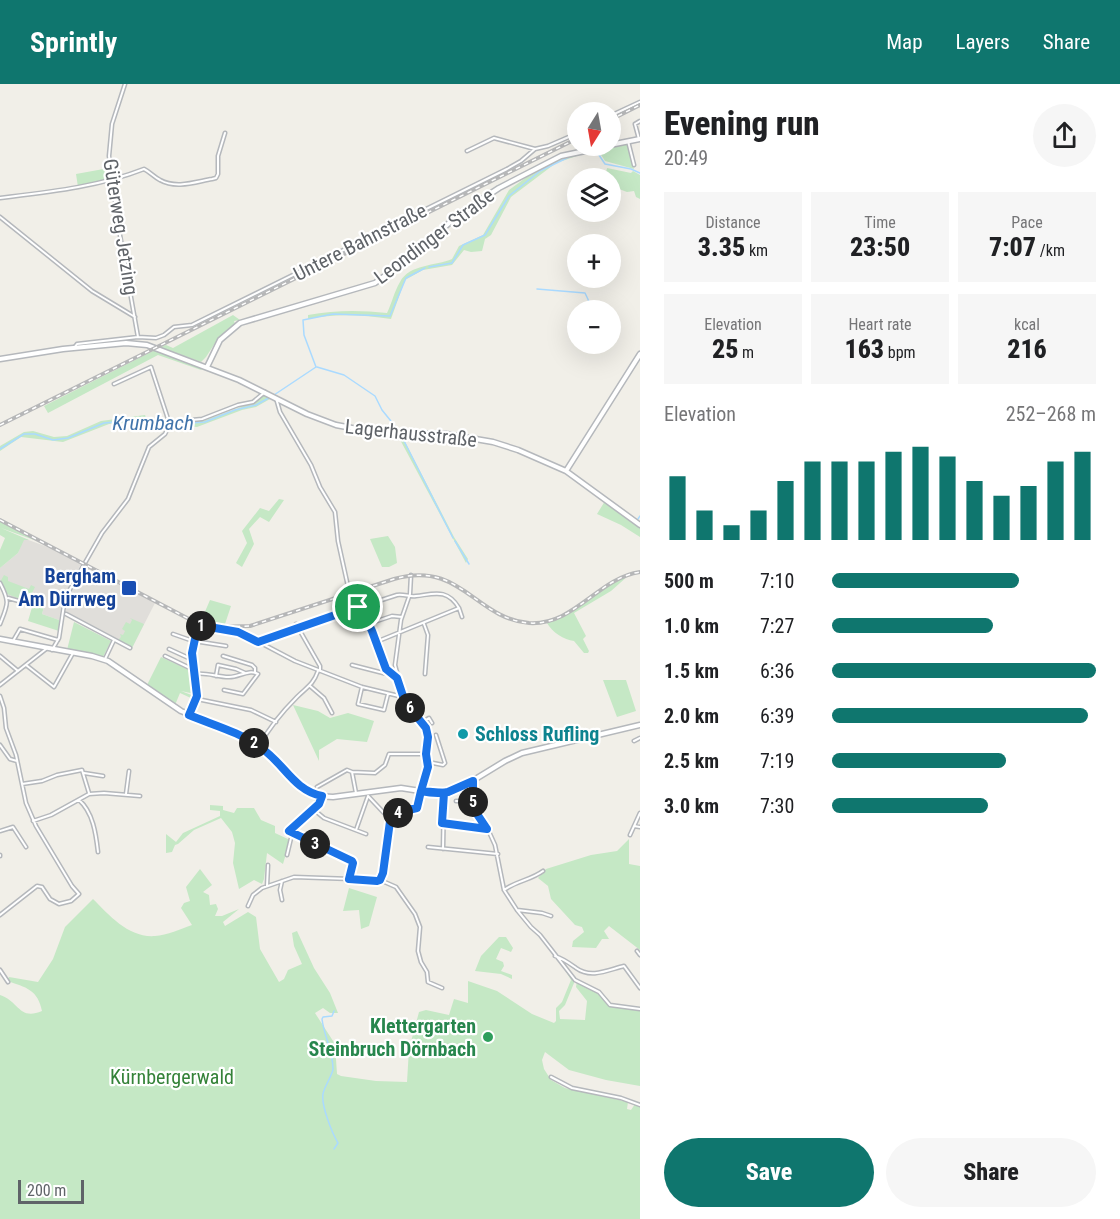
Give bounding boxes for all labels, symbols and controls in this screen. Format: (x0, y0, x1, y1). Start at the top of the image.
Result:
text: Sprintly (30, 26, 117, 59)
text: Map (886, 30, 923, 54)
text: Layers (956, 30, 1010, 54)
text: Share (1043, 30, 1090, 54)
north arrow (567, 102, 621, 156)
map controls (567, 102, 621, 354)
text: Evening run (664, 104, 820, 143)
button: share (1033, 104, 1096, 167)
text: 20:49 (664, 146, 708, 170)
street label: Güterweg Jetzing (98, 157, 144, 297)
button: layers (567, 168, 621, 222)
street label: Leondinger Straße (369, 183, 499, 289)
street label: Untere Bahnstraße (289, 198, 431, 286)
text: Distance (705, 213, 761, 232)
text: Time (864, 213, 896, 232)
text: Pace (1011, 213, 1043, 232)
text: 3.35 (698, 232, 745, 262)
text: 23:50 (850, 232, 910, 262)
text: 7:07 (989, 232, 1036, 262)
button: + (567, 234, 621, 288)
text: km (745, 241, 768, 260)
text: /km (1036, 241, 1065, 260)
button: − (567, 300, 621, 354)
text: Elevation (704, 315, 762, 334)
text: Heart rate (848, 315, 912, 334)
text: kcal (1014, 315, 1040, 334)
text: 25 (712, 334, 738, 364)
text: 163 (844, 334, 884, 364)
text: 216 (1007, 334, 1047, 364)
text: m (738, 343, 754, 362)
text: bpm (884, 343, 916, 362)
text: Elevation (664, 402, 736, 426)
text: 252–268 m (1006, 402, 1096, 426)
water label: Krumbach (112, 411, 194, 435)
street label: Lagerhausstraße (344, 414, 478, 452)
place label: Bergham Am Dürrweg (18, 564, 116, 611)
text: 500 m (664, 569, 714, 593)
text: 7:10 (760, 569, 794, 593)
marker: Bergham Am Dürrweg (120, 579, 138, 597)
pin (332, 581, 383, 632)
icon: arrive (341, 590, 374, 623)
pin: 1 (186, 611, 216, 641)
text: 1.0 km (664, 614, 719, 638)
text: 7:27 (760, 614, 794, 638)
text: 1 (197, 616, 205, 635)
text: 1.5 km (664, 659, 719, 683)
text: 6:36 (760, 659, 794, 683)
pin: 6 (395, 693, 425, 723)
text: 6 (406, 698, 414, 717)
text: 2.0 km (664, 704, 719, 728)
text: 6:39 (760, 704, 794, 728)
place label: Schloss Rufling (475, 722, 599, 746)
marker: Schloss Rufling (456, 727, 470, 741)
pin: 2 (239, 728, 269, 758)
text: 2 (250, 733, 258, 752)
text: 2.5 km (664, 749, 719, 773)
text: 7:19 (760, 749, 794, 773)
pin: 5 (458, 787, 488, 817)
text: 5 (469, 792, 477, 811)
text: 3.0 km (664, 794, 719, 818)
text: 7:30 (760, 794, 794, 818)
pin: 4 (383, 798, 413, 828)
text: 4 (394, 803, 402, 822)
pin: 3 (300, 829, 330, 859)
text: 3 (311, 834, 319, 853)
place label: Klettergarten Steinbruch Dörnbach (309, 1014, 476, 1061)
marker: Klettergarten Steinbruch Dörnbach (481, 1030, 495, 1044)
park label: Kürnbergerwald (110, 1065, 234, 1089)
button: Save (664, 1138, 874, 1207)
button: Share (886, 1138, 1096, 1207)
scale bar (18, 1177, 84, 1204)
text: 200 m (27, 1181, 66, 1200)

